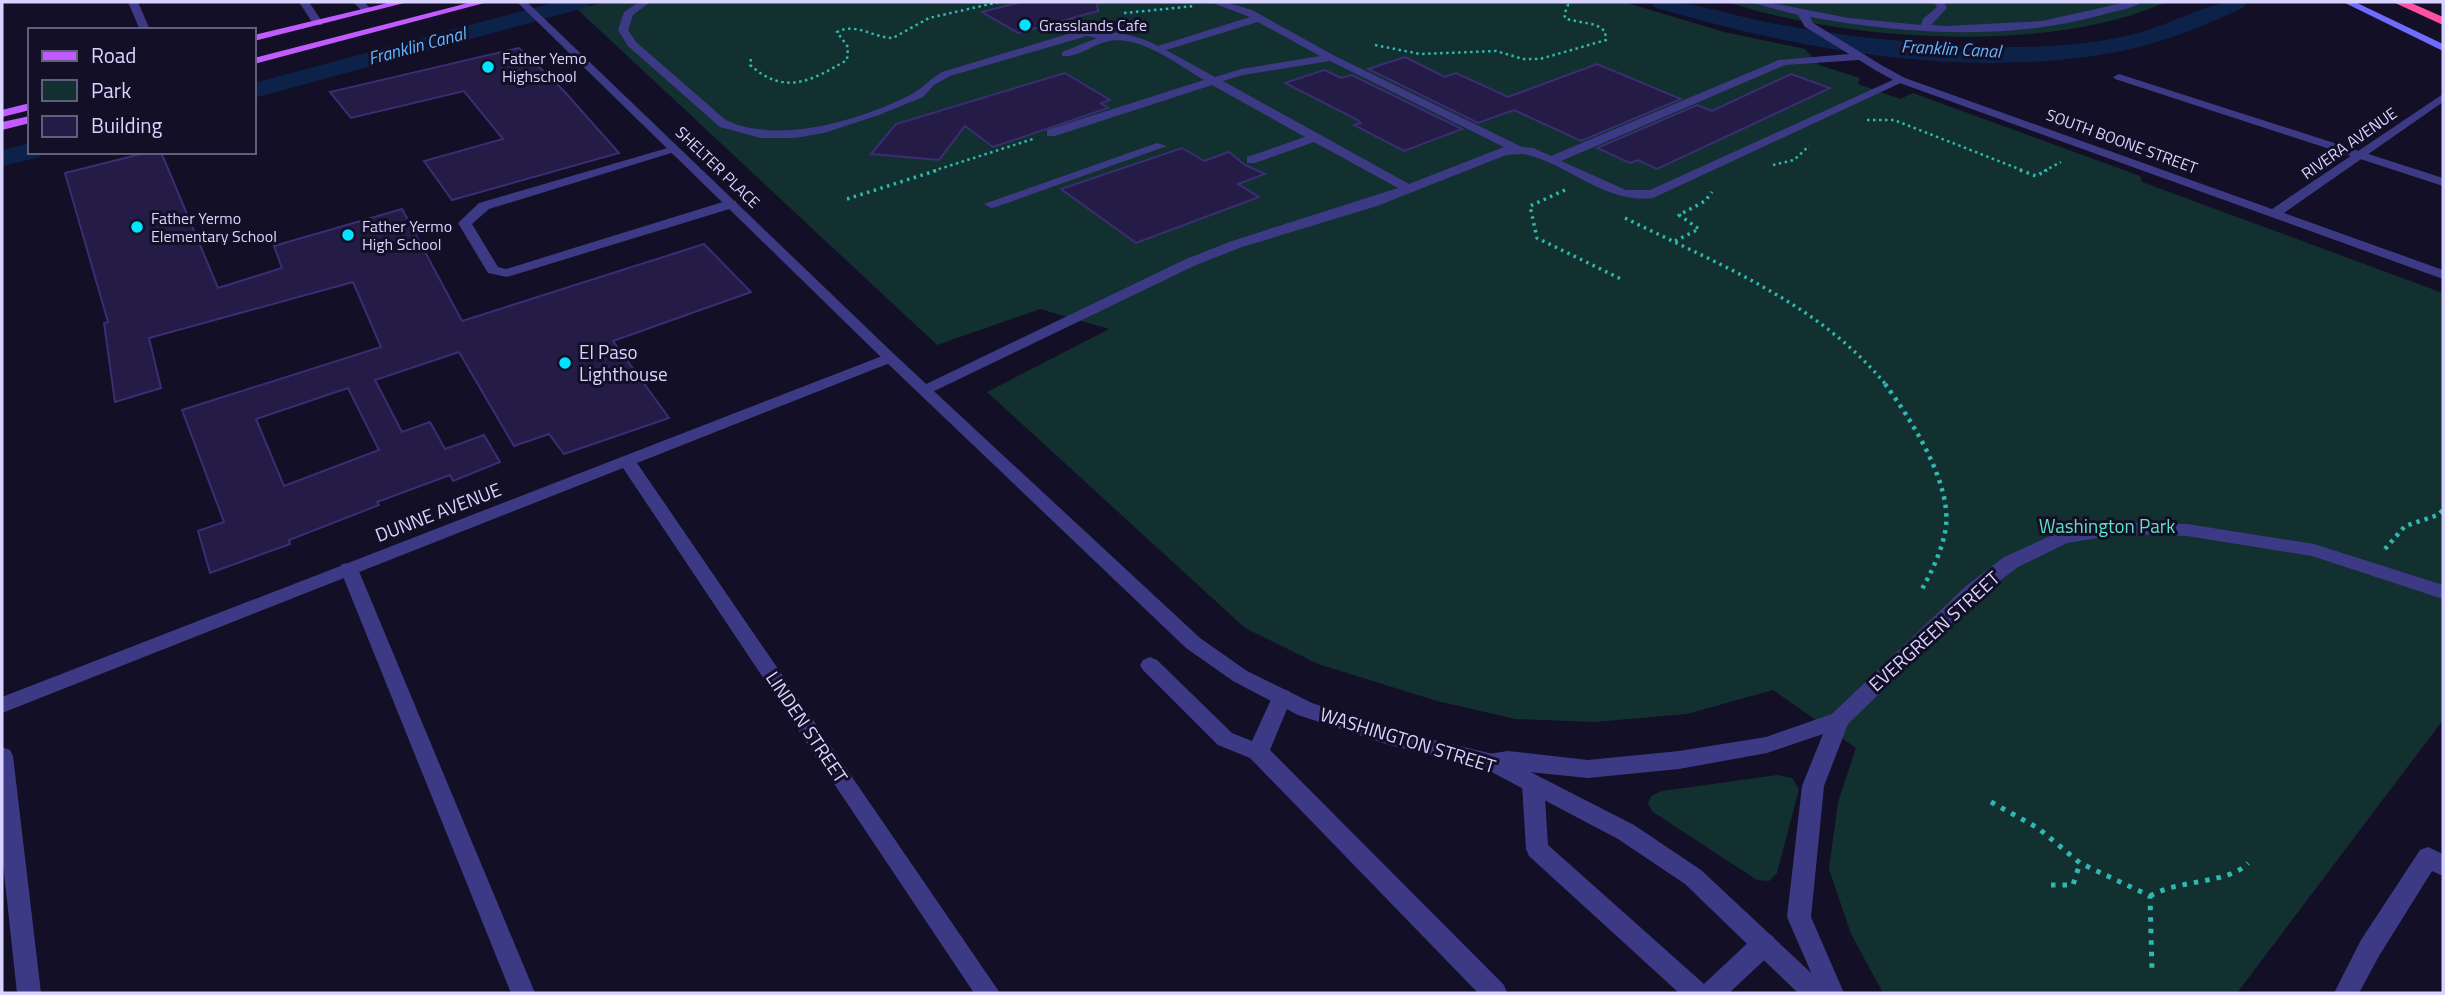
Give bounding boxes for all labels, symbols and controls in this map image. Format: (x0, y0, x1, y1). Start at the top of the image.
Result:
place label: Grasslands Cafe (1039, 13, 1147, 37)
marker: Grasslands Cafe (1017, 17, 1033, 33)
water label: Franklin Canal (365, 19, 471, 72)
legend (28, 28, 256, 154)
water label: Franklin Canal (1900, 32, 2004, 65)
text: Road (91, 39, 136, 71)
place label: Father Yemo Highschool (502, 46, 587, 88)
marker: Father Yemo Highschool (480, 59, 496, 75)
text: Park (91, 74, 131, 106)
street label: RIVERA AVENUE (2296, 101, 2402, 185)
street label: SOUTH BOONE STREET (2043, 102, 2202, 180)
text: Building (91, 109, 163, 141)
street label: SHELTER PLACE (670, 120, 766, 214)
place label: Father Yermo Elementary School (151, 206, 277, 248)
place label: Father Yermo High School (362, 214, 452, 256)
marker: Father Yermo Elementary School (129, 219, 145, 235)
marker: Father Yermo High School (340, 227, 356, 243)
place label: El Paso Lighthouse (579, 337, 668, 388)
marker: El Paso Lighthouse (557, 355, 573, 371)
street label: DUNNE AVENUE (371, 474, 505, 549)
park label: Washington Park (2039, 511, 2175, 540)
street label: EVERGREEN STREET (1861, 564, 2006, 698)
street label: LINDEN STREET (759, 665, 856, 788)
street label: WASHINGTON STREET (1317, 699, 1499, 780)

